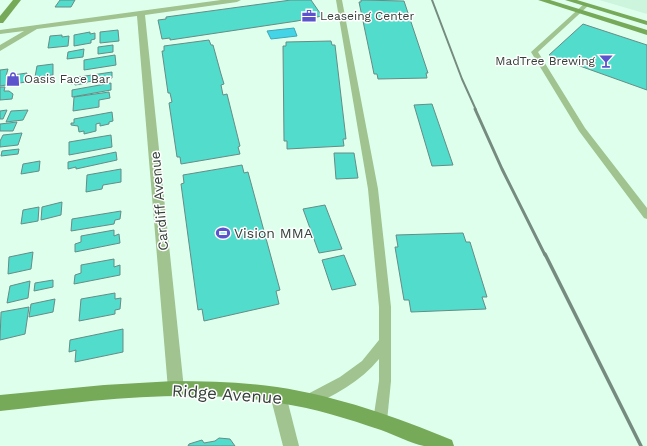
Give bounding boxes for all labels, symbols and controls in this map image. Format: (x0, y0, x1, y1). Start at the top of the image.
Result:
office icon: Leaseing Center (301, 8, 317, 24)
place label: Leaseing Center (320, 9, 415, 23)
bar icon: MadTree Brewing (598, 53, 614, 69)
place label: MadTree Brewing (495, 54, 596, 68)
shop icon: Oasis Face Bar (5, 71, 21, 87)
place label: Oasis Face Bar (24, 72, 111, 86)
street label: Cardiff Avenue (147, 151, 171, 251)
sports icon: Vision MMA (215, 225, 231, 241)
place label: Vision MMA (234, 225, 313, 241)
street label: Ridge Avenue (171, 380, 283, 408)

